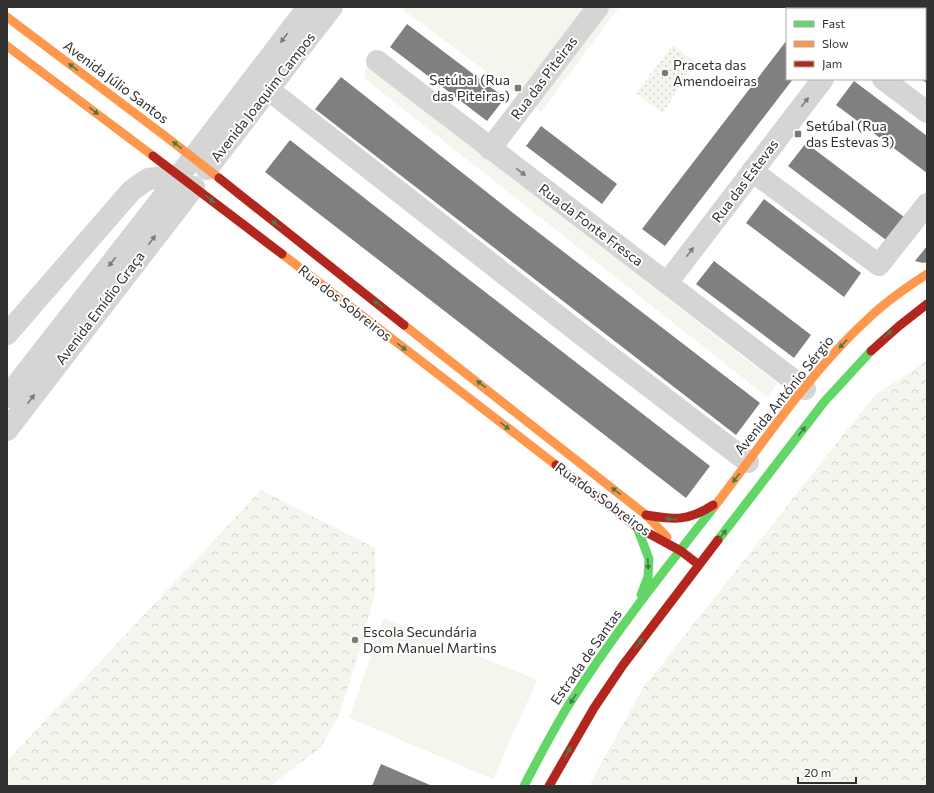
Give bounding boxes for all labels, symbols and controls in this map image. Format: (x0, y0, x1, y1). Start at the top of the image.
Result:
legend (786, 8, 926, 80)
text: Fast (822, 16, 845, 30)
street label: Avenida Joaquim Campos (207, 29, 318, 165)
one-way arrow (280, 33, 288, 43)
street label: Rua das Piteiras (507, 33, 580, 123)
text: Slow (822, 36, 849, 50)
street label: Avenida Júlio Santos (60, 37, 172, 127)
place label: Praceta das Amendoeiras (673, 56, 757, 89)
text: Jam (822, 56, 842, 71)
one-way arrow (68, 63, 78, 71)
marker: Praceta das Amendoeiras (660, 68, 670, 78)
place label: Setúbal (Rua das Piteiras) (429, 71, 510, 104)
marker: Setúbal (Rua das Piteiras) (513, 83, 523, 93)
one-way arrow (801, 97, 810, 108)
one-way arrow (89, 107, 100, 115)
place label: Setúbal (Rua das Estevas 3) (806, 117, 894, 150)
marker: Setúbal (Rua das Estevas 3) (793, 129, 803, 139)
street label: Rua das Estevas (708, 136, 781, 226)
one-way arrow (171, 141, 182, 150)
one-way arrow (516, 168, 527, 177)
street label: Rua da Fonte Fresca (536, 180, 647, 269)
one-way arrow (205, 195, 216, 203)
one-way arrow (271, 219, 282, 228)
one-way arrow (148, 235, 157, 246)
one-way arrow (686, 247, 695, 258)
street label: Avenida Emídio Graça (51, 248, 148, 368)
one-way arrow (108, 256, 117, 267)
street label: Rua dos Sobreiros (295, 261, 395, 344)
one-way arrow (373, 300, 384, 308)
one-way arrow (884, 330, 893, 339)
street label: Avenida António Sérgio (730, 332, 837, 458)
one-way arrow (839, 338, 848, 349)
one-way arrow (396, 342, 407, 351)
one-way arrow (475, 380, 486, 389)
one-way arrow (26, 394, 34, 404)
one-way arrow (500, 422, 510, 430)
one-way arrow (798, 426, 806, 437)
street label: Rua dos Sobreiros (552, 458, 654, 539)
one-way arrow (733, 473, 741, 483)
one-way arrow (610, 486, 621, 495)
one-way arrow (665, 515, 677, 522)
one-way arrow (719, 529, 727, 540)
one-way arrow (645, 558, 651, 571)
street label: Estrada de Santas (546, 606, 625, 708)
place label: Escola Secundária Dom Manuel Martins (363, 623, 497, 656)
marker: Escola Secundária Dom Manuel Martins (350, 635, 360, 645)
one-way arrow (635, 638, 643, 648)
one-way arrow (569, 693, 577, 704)
one-way arrow (565, 746, 572, 758)
scale bar (798, 759, 856, 785)
text: 20 m (804, 765, 831, 779)

